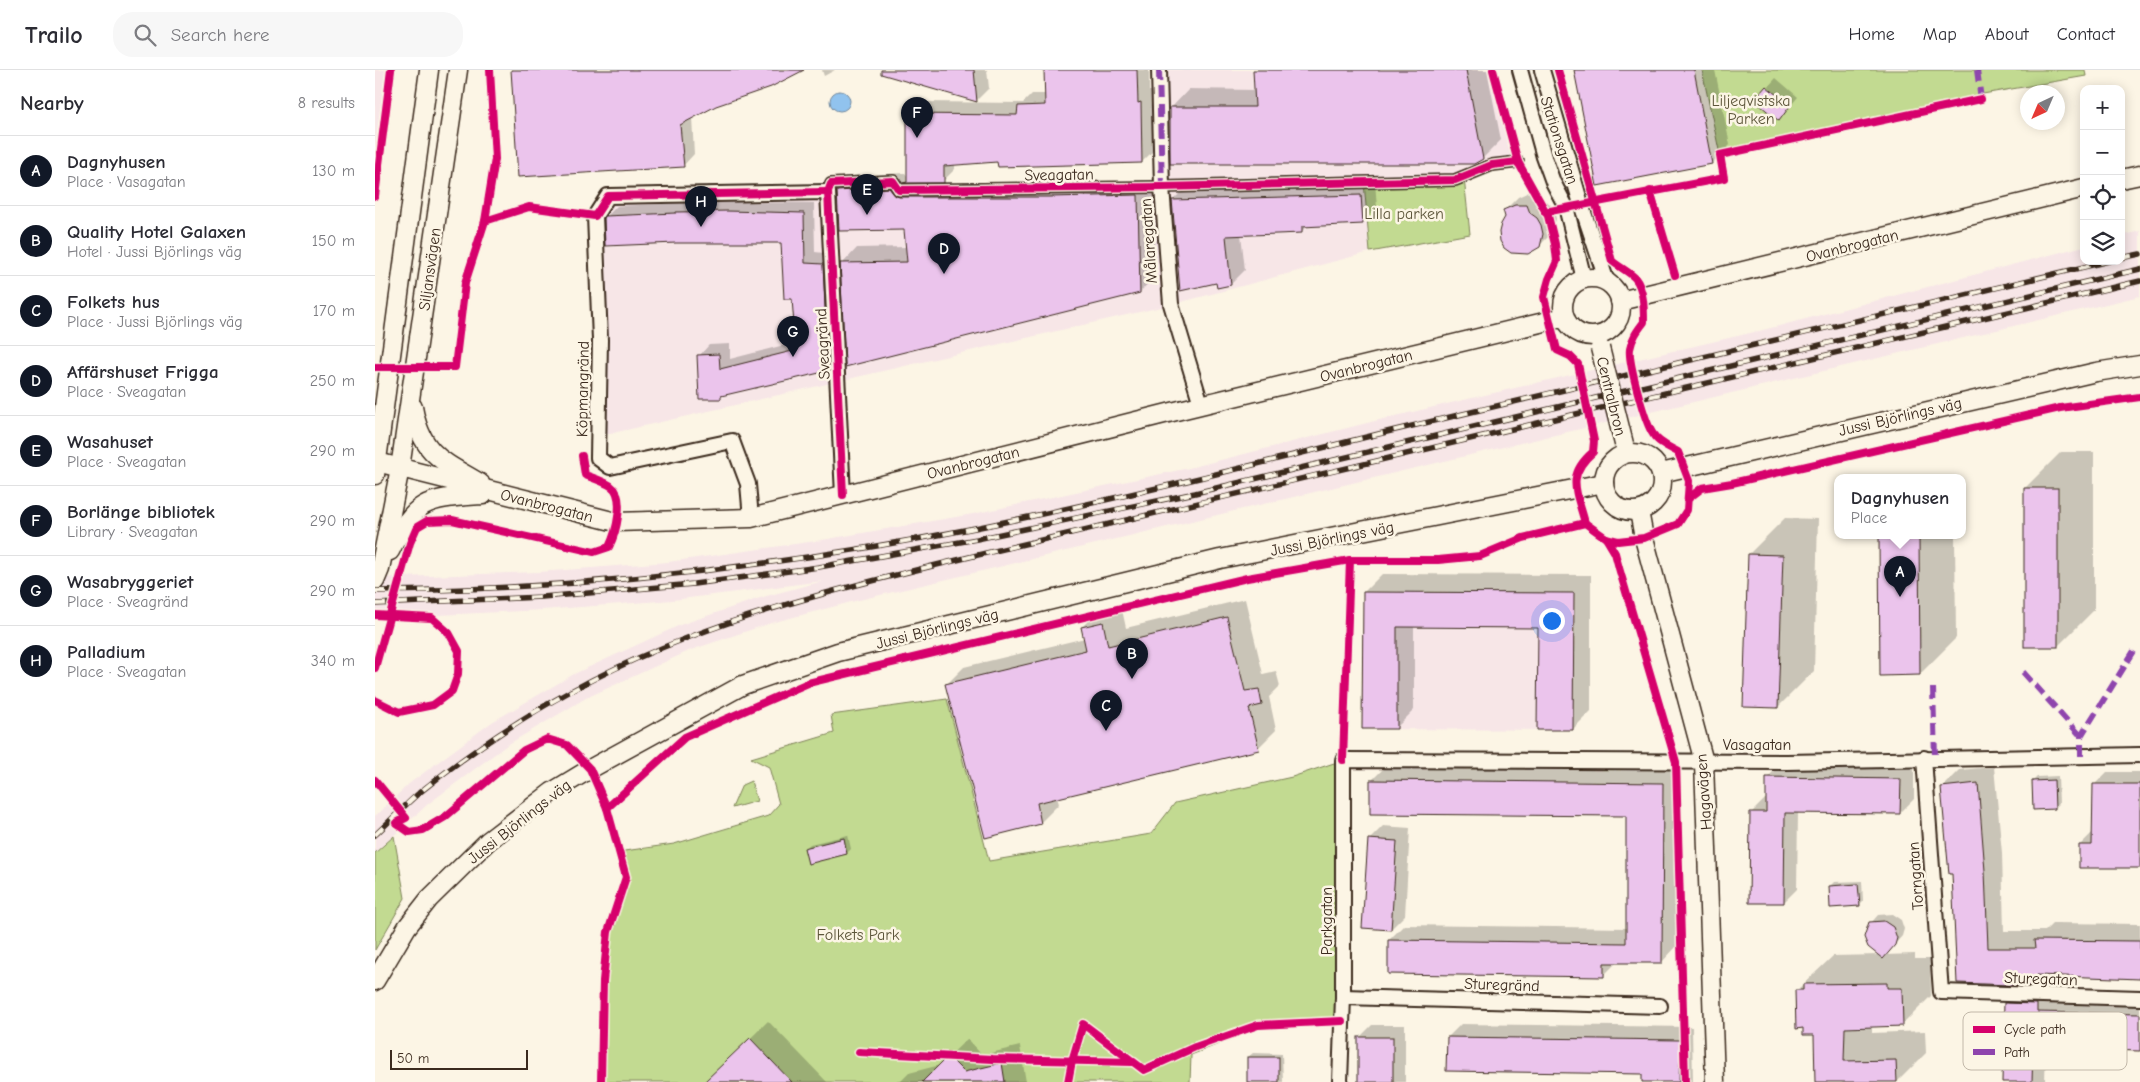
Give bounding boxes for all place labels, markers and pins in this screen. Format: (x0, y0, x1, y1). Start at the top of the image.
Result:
pin: F (901, 97, 933, 138)
pin: E (851, 174, 883, 215)
pin: H (685, 186, 717, 227)
pin: D (928, 233, 960, 274)
pin: G (777, 316, 809, 357)
pin: A (1884, 556, 1916, 597)
pin: B (1116, 638, 1148, 679)
pin: C (1090, 690, 1122, 731)

